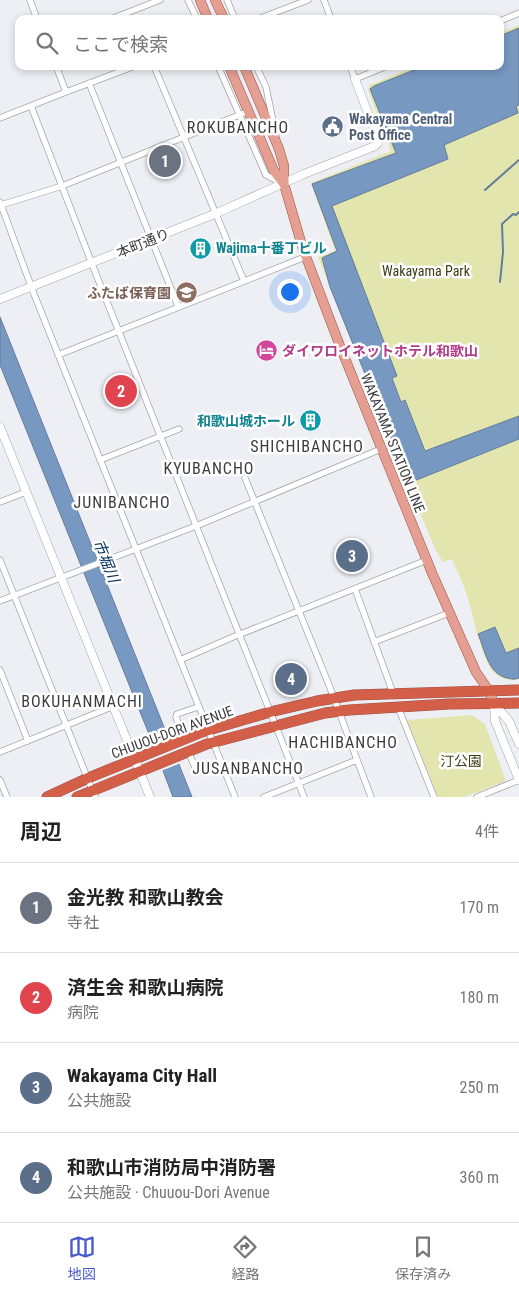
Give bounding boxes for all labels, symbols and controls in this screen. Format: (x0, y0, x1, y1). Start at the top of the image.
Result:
search box (15, 15, 504, 70)
icon: search (33, 29, 61, 57)
text: ここで検索 (73, 33, 168, 56)
place label: Wakayama Central Post Office (349, 111, 452, 143)
public building icon: Wakayama Central Post Office (321, 115, 345, 139)
district label: ROKUBANCHO (187, 118, 289, 137)
pin: 1 (149, 142, 181, 180)
street label: 本町通り (114, 225, 172, 261)
building icon: Wajima十番丁ビル (188, 236, 212, 260)
place label: Wajima十番丁ビル (216, 240, 327, 256)
park label: Wakayama Park (382, 263, 471, 279)
your location (277, 279, 303, 305)
school or university icon: ふたば保育園 (175, 281, 199, 305)
place label: ふたば保育園 (87, 285, 171, 301)
hotel icon: ダイワロイネットホテル和歌山 (254, 339, 278, 363)
place label: ダイワロイネットホテル和歌山 (282, 343, 478, 359)
street label: WAKAYAMA STATION LINE (358, 371, 428, 515)
pin: 2 (105, 372, 137, 410)
building icon: 和歌山城ホール (299, 409, 323, 433)
place label: 和歌山城ホール (197, 413, 295, 429)
district label: SHICHIBANCHO (250, 437, 364, 456)
district label: KYUBANCHO (164, 459, 254, 478)
district label: JUNIBANCHO (73, 493, 171, 512)
water label: 市堀川 (89, 537, 124, 587)
pin: 3 (336, 537, 368, 575)
pin: 4 (275, 660, 307, 698)
district label: BOKUHANMACHI (21, 692, 143, 711)
street label: CHUUOU-DORI AVENUE (109, 703, 235, 761)
district label: HACHIBANCHO (288, 733, 398, 752)
park label: 汀公園 (440, 753, 482, 769)
district label: JUSANBANCHO (192, 759, 304, 778)
text: 周辺 (20, 820, 62, 844)
text: 4件 (475, 822, 499, 841)
text: 金光教 和歌山教会 (67, 886, 223, 909)
text: 1 (32, 898, 40, 917)
text: 170 m (460, 898, 499, 917)
text: 寺社 (67, 913, 99, 932)
text: 済生会 和歌山病院 (67, 976, 223, 999)
text: 2 (32, 988, 40, 1007)
text: 180 m (460, 988, 499, 1007)
text: 病院 (67, 1003, 99, 1022)
text: Wakayama City Hall (67, 1064, 217, 1087)
text: 3 (32, 1078, 40, 1097)
text: 250 m (460, 1078, 499, 1097)
text: 公共施設 (67, 1091, 131, 1110)
text: 和歌山市消防局中消防署 (67, 1156, 276, 1179)
text: 4 (32, 1168, 40, 1187)
text: 360 m (460, 1168, 499, 1187)
text: 公共施設 · Chuuou-Dori Avenue (67, 1183, 270, 1202)
tab: 地図 (68, 1233, 96, 1283)
tab: 経路 (231, 1233, 259, 1283)
tab: 保存済み (395, 1233, 451, 1283)

